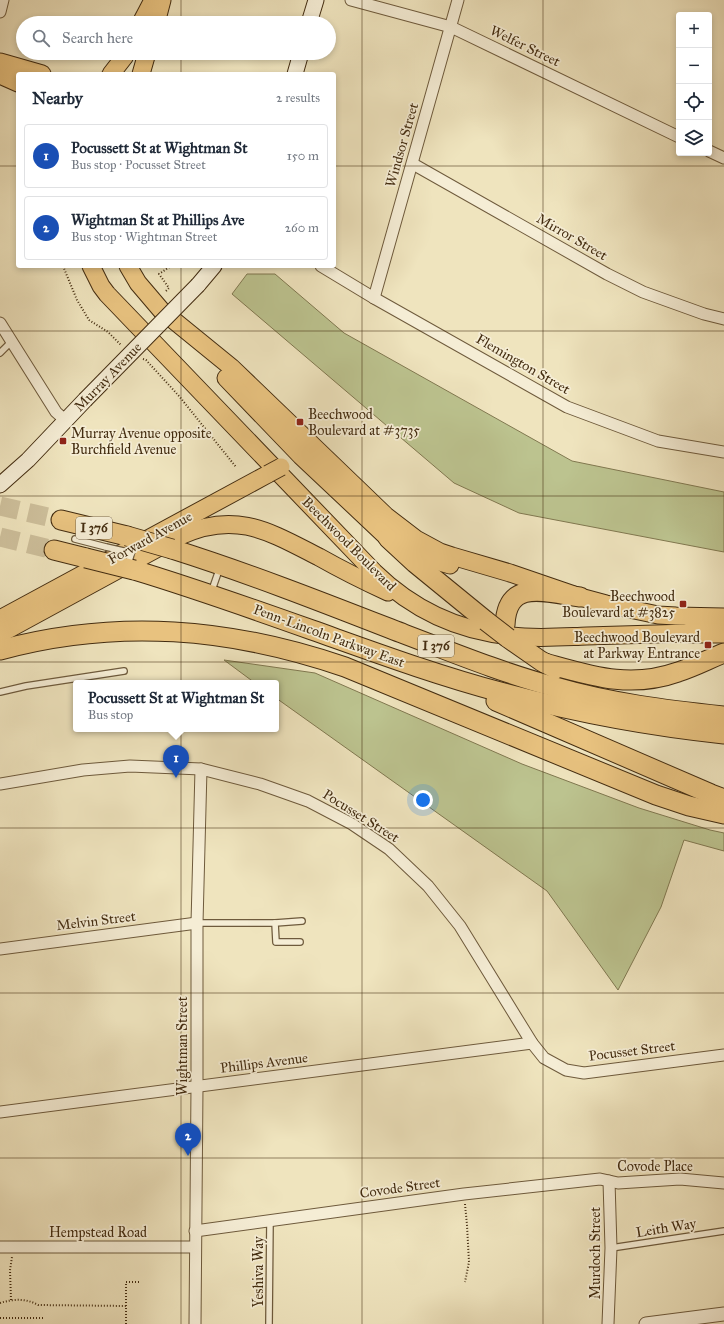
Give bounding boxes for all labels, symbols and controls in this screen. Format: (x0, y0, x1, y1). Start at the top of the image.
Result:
map controls (676, 12, 712, 156)
button: + (676, 12, 712, 48)
search box (16, 16, 336, 60)
street label: Welfer Street (487, 22, 563, 70)
icon: search (30, 27, 52, 49)
text: Search here (62, 29, 133, 47)
button: − (676, 48, 712, 84)
button: locate (676, 84, 712, 120)
text: Nearby (32, 88, 83, 109)
text: 2 results (276, 90, 320, 106)
street label: Windsor Street (382, 101, 422, 189)
button: layers (676, 120, 712, 156)
text: Pocussett St at Wightman St (71, 139, 247, 157)
text: 1 (43, 148, 49, 164)
text: 150 m (287, 148, 319, 164)
text: Bus stop · Pocusset Street (71, 157, 206, 173)
street label: Mirror Street (534, 210, 610, 264)
text: Wightman St at Phillips Ave (71, 211, 245, 229)
text: 2 (43, 220, 49, 236)
text: 260 m (285, 220, 319, 236)
text: Bus stop · Wightman Street (71, 229, 217, 245)
street label: Flemington Street (473, 330, 573, 398)
street label: Murray Avenue (71, 339, 145, 415)
place label: Beechwood Boulevard at #3735 (308, 406, 420, 439)
marker: Beechwood Boulevard at #3735 (295, 417, 305, 427)
place label: Murray Avenue opposite Burchfield Avenue (71, 425, 212, 458)
marker: Murray Avenue opposite Burchfield Avenue (58, 436, 68, 446)
street label: Beechwood Boulevard (298, 493, 400, 595)
street label: Forward Avenue (105, 508, 195, 568)
road number: I 376 (76, 517, 112, 539)
place label: Beechwood Boulevard at #3825 (562, 588, 675, 621)
marker: Beechwood Boulevard at #3825 (678, 599, 688, 609)
street label: Penn-Lincoln Parkway East (251, 601, 407, 671)
place label: Beechwood Boulevard at Parkway Entrance (574, 629, 700, 662)
road number: I 376 (418, 635, 454, 657)
marker: Beechwood Boulevard at Parkway Entrance (703, 640, 713, 650)
popup (73, 680, 279, 732)
text: Pocussett St at Wightman St (88, 689, 264, 707)
text: Bus stop (88, 707, 133, 723)
pin: 1 (163, 745, 189, 778)
street label: Pocusset Street (320, 786, 402, 846)
your location (413, 790, 433, 810)
street label: Melvin Street (55, 908, 137, 934)
street label: Wightman Street (174, 996, 191, 1096)
street label: Pocusset Street (588, 1037, 676, 1065)
street label: Phillips Avenue (219, 1049, 309, 1077)
pin: 2 (175, 1123, 201, 1156)
street label: Covode Place (617, 1158, 693, 1175)
street label: Covode Street (359, 1174, 441, 1202)
street label: Murdoch Street (587, 1207, 604, 1299)
street label: Leith Way (635, 1215, 698, 1241)
street label: Hempstead Road (49, 1224, 147, 1241)
street label: Yeshiva Way (250, 1236, 267, 1307)

